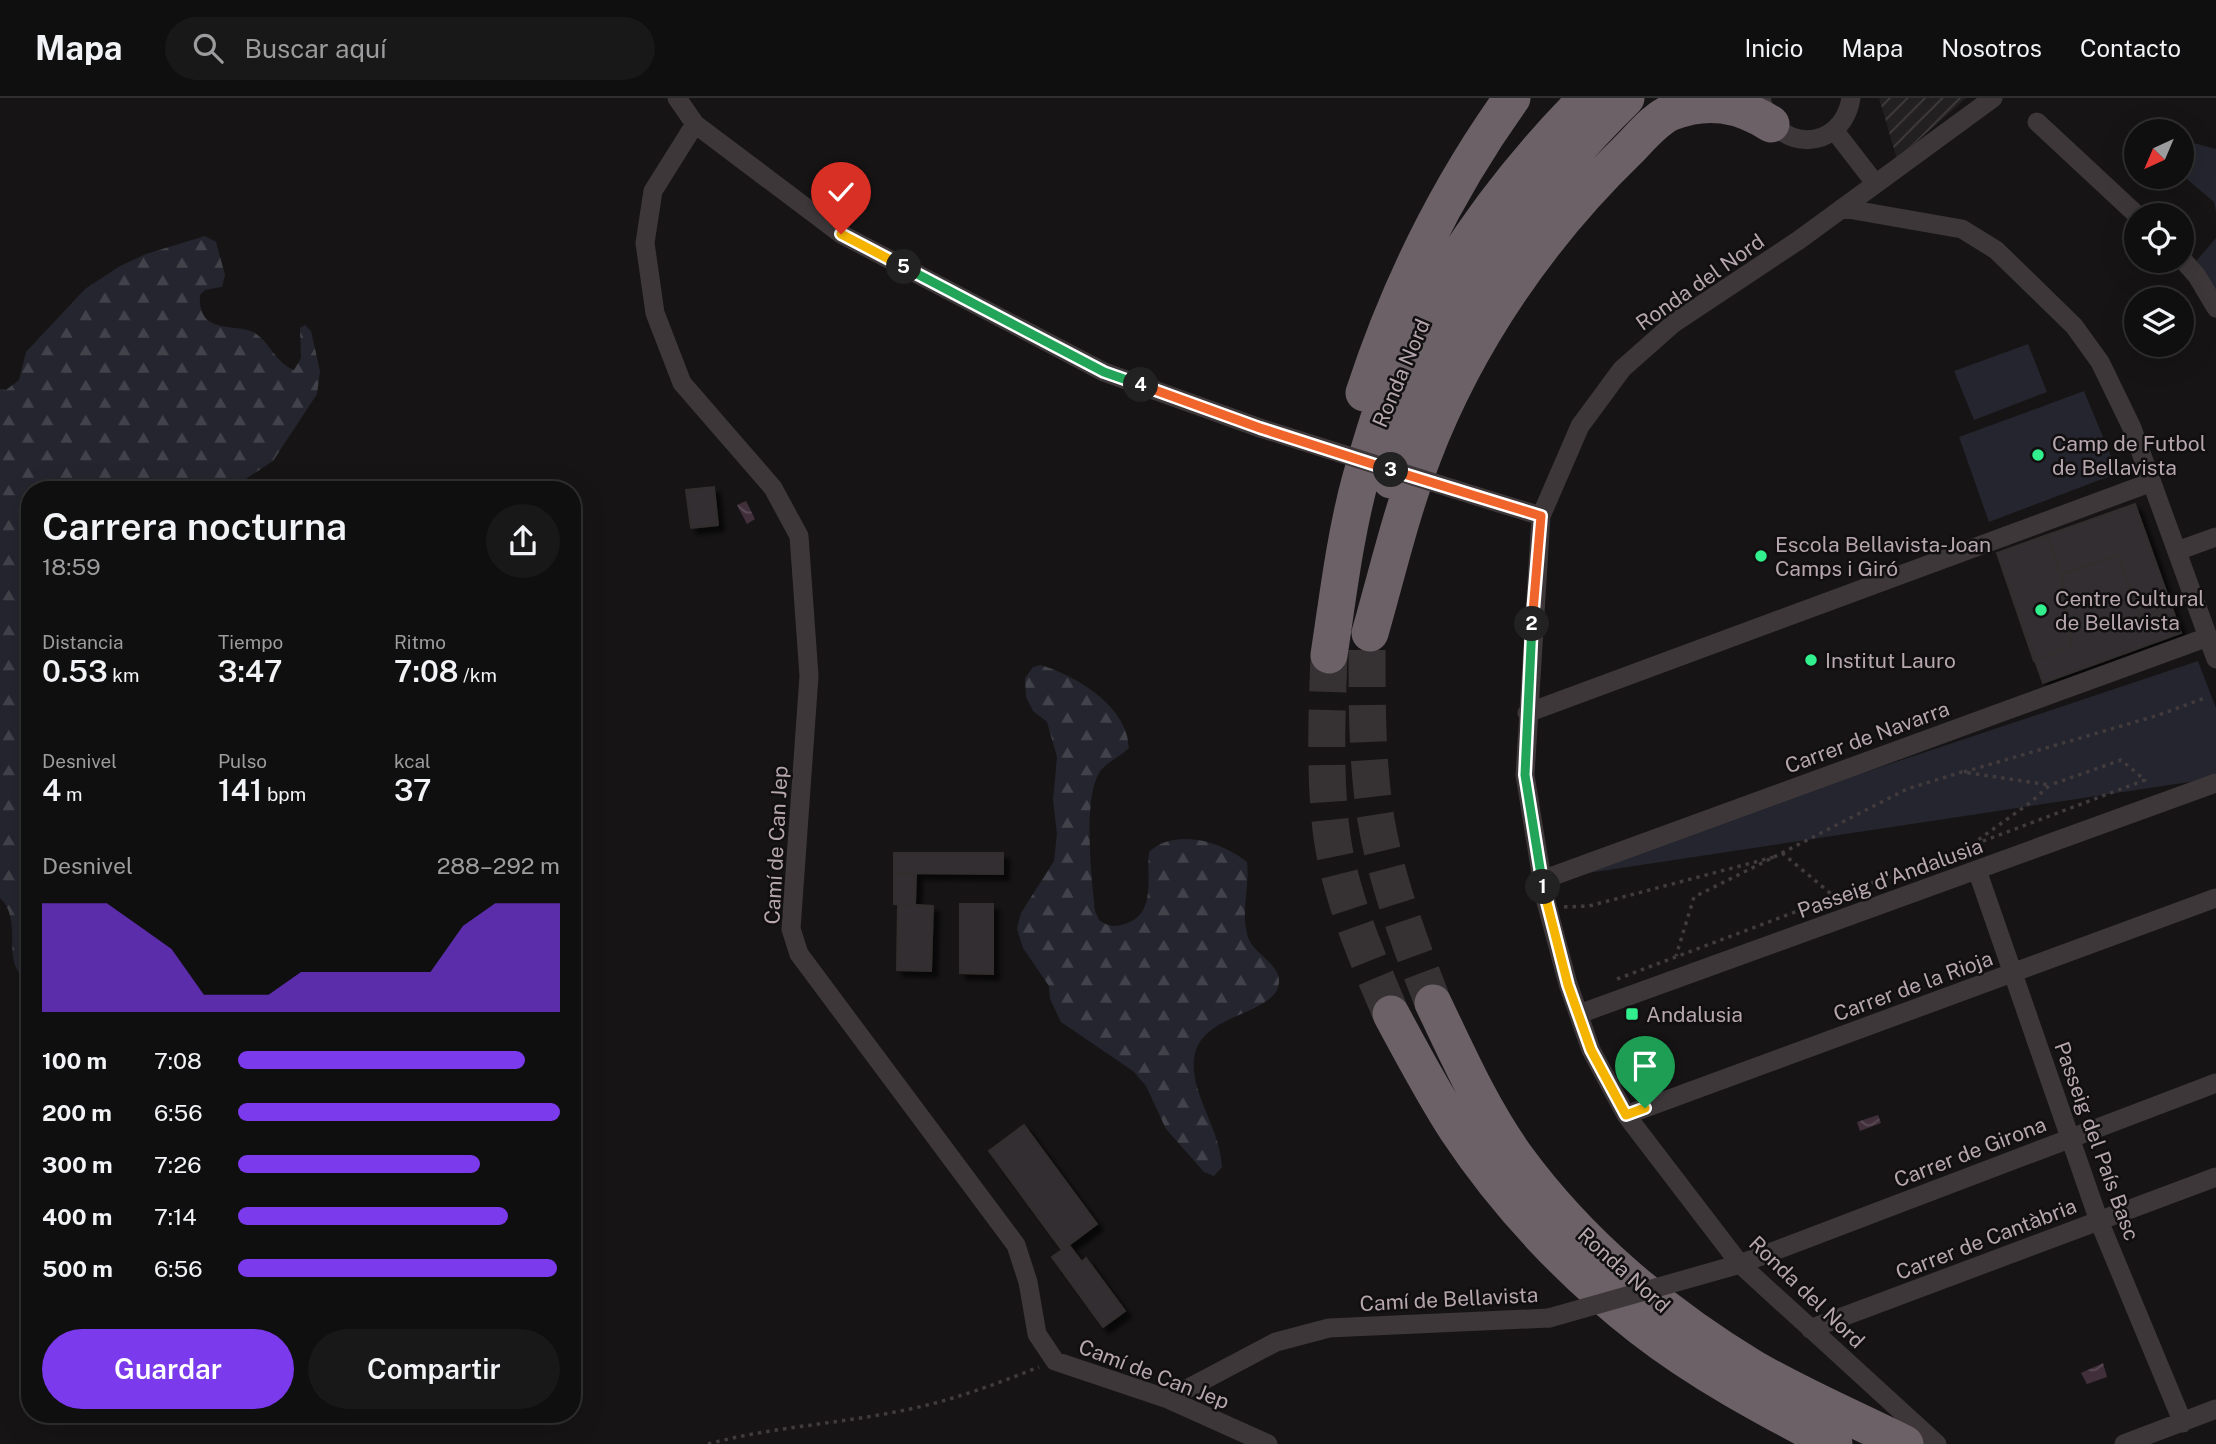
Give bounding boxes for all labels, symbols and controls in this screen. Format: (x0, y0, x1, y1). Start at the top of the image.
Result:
search box (165, 17, 655, 80)
text: Mapa (35, 29, 123, 67)
icon: search (189, 29, 227, 67)
text: Buscar aquí (245, 33, 386, 64)
text: Inicio (1744, 34, 1803, 62)
text: Mapa (1841, 34, 1903, 62)
text: Nosotros (1941, 34, 2042, 62)
text: Contacto (2080, 34, 2181, 62)
north arrow (2124, 119, 2194, 189)
map controls (2124, 119, 2194, 357)
pin (811, 162, 871, 234)
icon: check (822, 173, 860, 211)
button: locate (2124, 203, 2194, 273)
street label: Ronda del Nord (1631, 229, 1769, 335)
pin: 5 (886, 250, 922, 284)
text: 5 (897, 255, 910, 277)
button: layers (2124, 287, 2194, 357)
street label: Ronda Nord (1367, 315, 1435, 431)
pin: 4 (1124, 368, 1158, 402)
text: 4 (1134, 373, 1147, 395)
place label: Camp de Futbol de Bellavista (2052, 431, 2206, 480)
marker: Camp de Futbol de Bellavista (2030, 447, 2046, 463)
pin: 3 (1374, 452, 1408, 488)
text: 3 (1384, 458, 1397, 480)
text: Carrera nocturna (42, 504, 347, 549)
button: share (486, 504, 560, 578)
place label: Escola Bellavista-Joan Camps i Giró (1775, 532, 1991, 581)
marker: Escola Bellavista-Joan Camps i Giró (1753, 548, 1769, 564)
text: 18:59 (42, 553, 101, 580)
place label: Centre Cultural de Bellavista (2055, 586, 2205, 635)
marker: Centre Cultural de Bellavista (2033, 602, 2049, 618)
pin: 2 (1514, 606, 1550, 642)
text: 2 (1525, 612, 1538, 634)
text: Distancia (42, 631, 124, 653)
text: Tiempo (218, 631, 283, 653)
text: Ritmo (394, 631, 446, 653)
place label: Institut Lauro (1825, 648, 1956, 673)
marker: Institut Lauro (1803, 652, 1819, 668)
text: 0.53 (42, 653, 108, 689)
text: 3:47 (218, 653, 283, 689)
text: 7:08 (394, 653, 458, 689)
text: km (108, 664, 139, 686)
text: /km (458, 664, 497, 686)
street label: Carrer de Navarra (1781, 696, 1953, 778)
text: Desnivel (42, 750, 117, 772)
text: Pulso (218, 750, 267, 772)
text: kcal (394, 750, 431, 772)
street label: Camí de Can Jep (759, 765, 793, 925)
text: 4 (42, 772, 61, 808)
text: 141 (218, 772, 262, 808)
text: 37 (394, 772, 431, 808)
text: m (61, 783, 82, 805)
text: bpm (262, 783, 306, 805)
street label: Passeig d'Andalusia (1794, 833, 1986, 923)
text: Desnivel (42, 852, 133, 879)
text: 288–292 m (437, 852, 560, 879)
pin: 1 (1526, 870, 1560, 904)
text: 1 (1538, 875, 1547, 897)
street label: Carrer de la Rioja (1830, 946, 1996, 1026)
place label: Andalusia (1646, 1002, 1743, 1027)
marker: Andalusia (1624, 1006, 1640, 1022)
pin (1615, 1036, 1675, 1108)
street label: Passeig del País Basc (2049, 1038, 2145, 1244)
text: 100 m (42, 1047, 107, 1074)
text: 7:08 (154, 1047, 202, 1074)
icon: arrive (1626, 1047, 1664, 1085)
text: 200 m (42, 1099, 112, 1126)
text: 6:56 (154, 1099, 203, 1126)
street label: Carrer de Girona (1890, 1112, 2050, 1192)
text: 300 m (42, 1151, 113, 1178)
text: 7:26 (154, 1151, 201, 1178)
street label: Carrer de Cantàbria (1892, 1193, 2080, 1285)
text: 400 m (42, 1203, 112, 1230)
text: 7:14 (154, 1203, 197, 1230)
street label: Ronda Nord (1573, 1222, 1675, 1318)
street label: Ronda del Nord (1744, 1231, 1870, 1353)
text: 500 m (42, 1255, 113, 1282)
text: 6:56 (154, 1255, 203, 1282)
street label: Camí de Bellavista (1359, 1282, 1539, 1316)
button: Guardar (42, 1329, 294, 1409)
button: Compartir (308, 1329, 560, 1409)
street label: Camí de Can Jep (1075, 1334, 1233, 1414)

